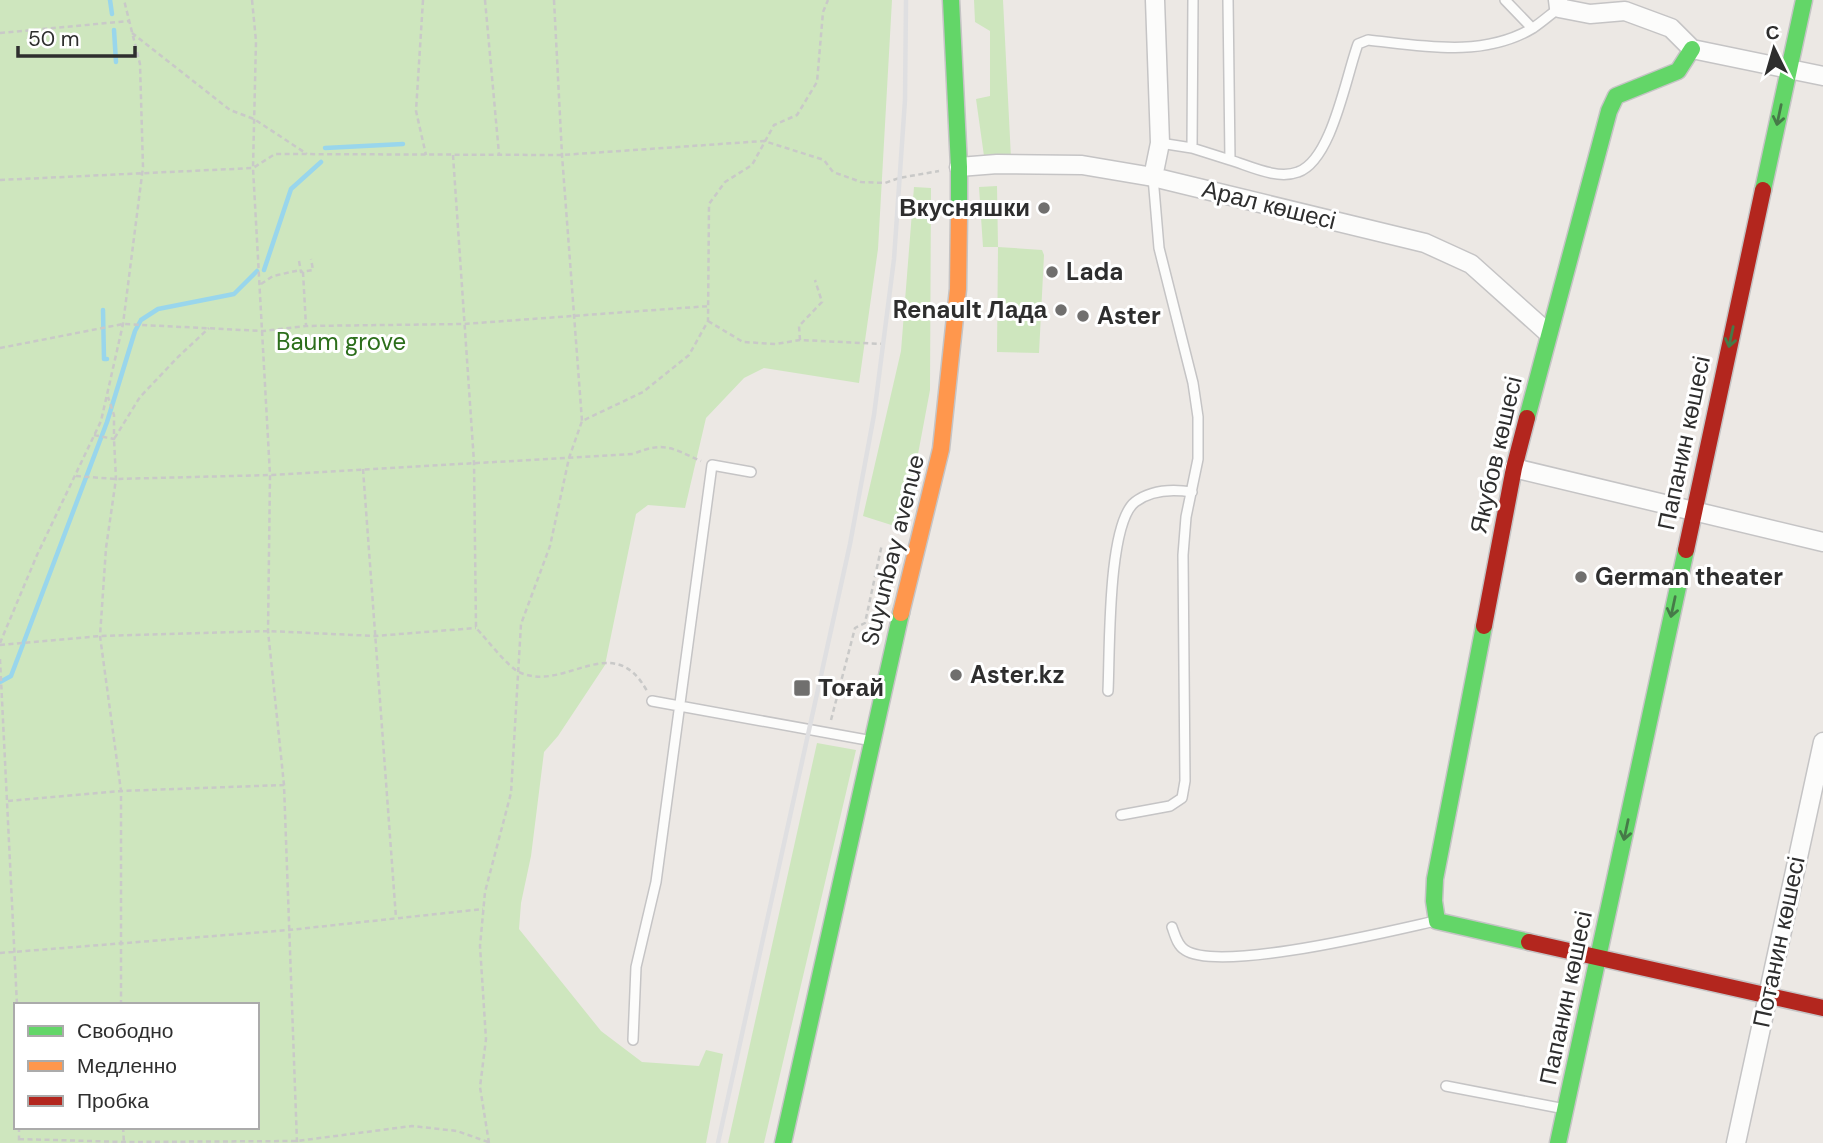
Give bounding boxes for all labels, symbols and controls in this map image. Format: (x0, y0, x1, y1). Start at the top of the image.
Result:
scale bar (18, 14, 135, 58)
north arrow (1739, 14, 1809, 84)
text: С (1765, 19, 1781, 46)
text: 50 m (28, 25, 79, 53)
one-way arrow (1771, 103, 1785, 126)
street label: Арал көшесі (1199, 173, 1339, 236)
place label: Вкусняшки (899, 192, 1030, 223)
marker: Вкусняшки (1036, 200, 1052, 216)
place label: Lada (1066, 256, 1123, 287)
marker: Lada (1044, 264, 1060, 280)
place label: Renault Лада (893, 294, 1048, 325)
place label: Aster (1097, 300, 1161, 331)
marker: Renault Лада (1053, 302, 1069, 318)
marker: Aster (1075, 308, 1091, 324)
one-way arrow (1723, 325, 1737, 348)
park label: Baum grove (276, 326, 406, 357)
street label: Папанин көшесі (1650, 353, 1717, 533)
street label: Якубов көшесі (1462, 373, 1529, 537)
street label: Suyunbay avenue (854, 451, 931, 648)
place label: German theater (1595, 561, 1783, 592)
marker: German theater (1573, 569, 1589, 585)
one-way arrow (1665, 595, 1679, 618)
place label: Aster.kz (970, 659, 1065, 690)
marker: Aster.kz (948, 667, 964, 683)
place label: Тоғай (818, 672, 884, 703)
marker: Тоғай (792, 678, 812, 698)
one-way arrow (1618, 818, 1632, 841)
street label: Потанин көшесі (1745, 853, 1812, 1030)
street label: Папанин көшесі (1532, 908, 1599, 1088)
legend (14, 1003, 259, 1129)
text: Свободно (77, 1017, 174, 1045)
text: Медленно (77, 1052, 177, 1080)
text: Пробка (77, 1087, 149, 1115)

